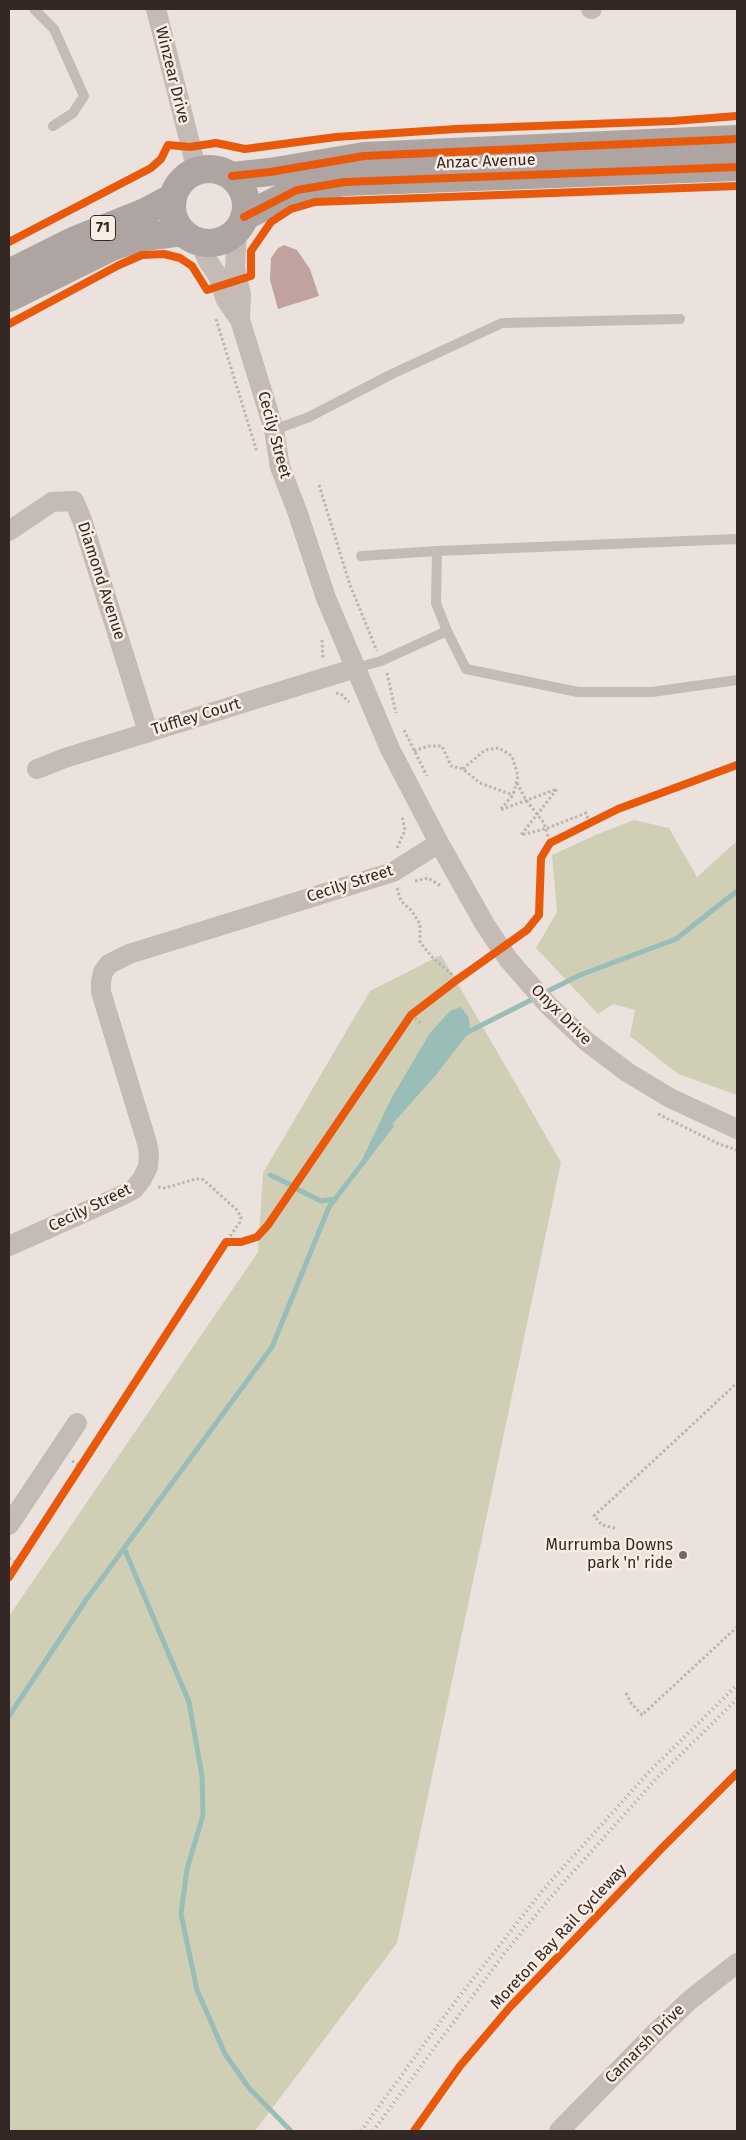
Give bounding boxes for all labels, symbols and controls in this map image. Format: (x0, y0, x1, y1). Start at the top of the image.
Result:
street label: Winzear Drive (151, 25, 193, 125)
street label: Anzac Avenue (436, 151, 536, 173)
road number: 71 (90, 216, 116, 240)
street label: Cecily Street (253, 389, 295, 481)
street label: Diamond Avenue (73, 520, 129, 642)
street label: Tuffley Court (149, 694, 243, 740)
street label: Cecily Street (304, 861, 396, 907)
street label: Onyx Drive (527, 981, 595, 1049)
street label: Cecily Street (46, 1180, 134, 1236)
place label: Murrumba Downs park 'n' ride (546, 1536, 673, 1574)
marker: Murrumba Downs park 'n' ride (677, 1549, 689, 1561)
street label: Moreton Bay Rail Cycleway (487, 1861, 631, 2013)
street label: Camarsh Drive (601, 2000, 689, 2088)

